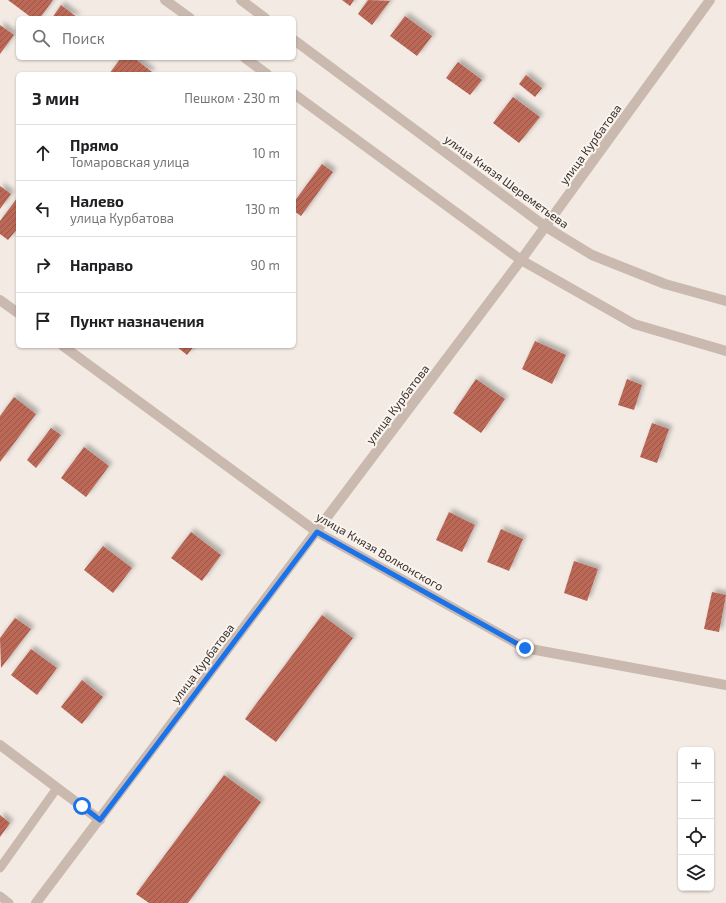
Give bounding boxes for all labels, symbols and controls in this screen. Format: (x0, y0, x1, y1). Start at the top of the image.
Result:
search box (16, 16, 296, 60)
icon: search (30, 27, 52, 49)
text: Поиск (62, 29, 105, 47)
text: 3 мин (32, 88, 79, 108)
text: Пешком · 230 m (184, 90, 280, 106)
street label: улица Курбатова (556, 101, 625, 188)
street label: улица Князя Шереметьева (442, 131, 572, 232)
text: Прямо (70, 136, 119, 154)
icon: ahead (32, 142, 54, 164)
text: 10 m (253, 145, 280, 161)
text: Томаровская улица (70, 154, 189, 170)
text: Налево (70, 192, 124, 210)
icon: left (32, 198, 54, 220)
text: 130 m (245, 201, 280, 217)
text: улица Курбатова (70, 210, 174, 226)
icon: right (32, 254, 54, 276)
text: Направо (70, 256, 133, 274)
text: 90 m (250, 257, 280, 273)
icon: arrive (32, 310, 54, 332)
text: Пункт назначения (70, 312, 204, 330)
street label: улица Курбатова (363, 361, 432, 447)
street label: улица Князя Волконского (313, 509, 446, 594)
street label: улица Курбатова (168, 620, 237, 706)
route end (516, 639, 534, 657)
map controls (678, 747, 714, 891)
button: + (678, 747, 714, 783)
button: − (678, 783, 714, 819)
route start (73, 797, 91, 815)
button: locate (678, 819, 714, 855)
button: layers (678, 855, 714, 891)

